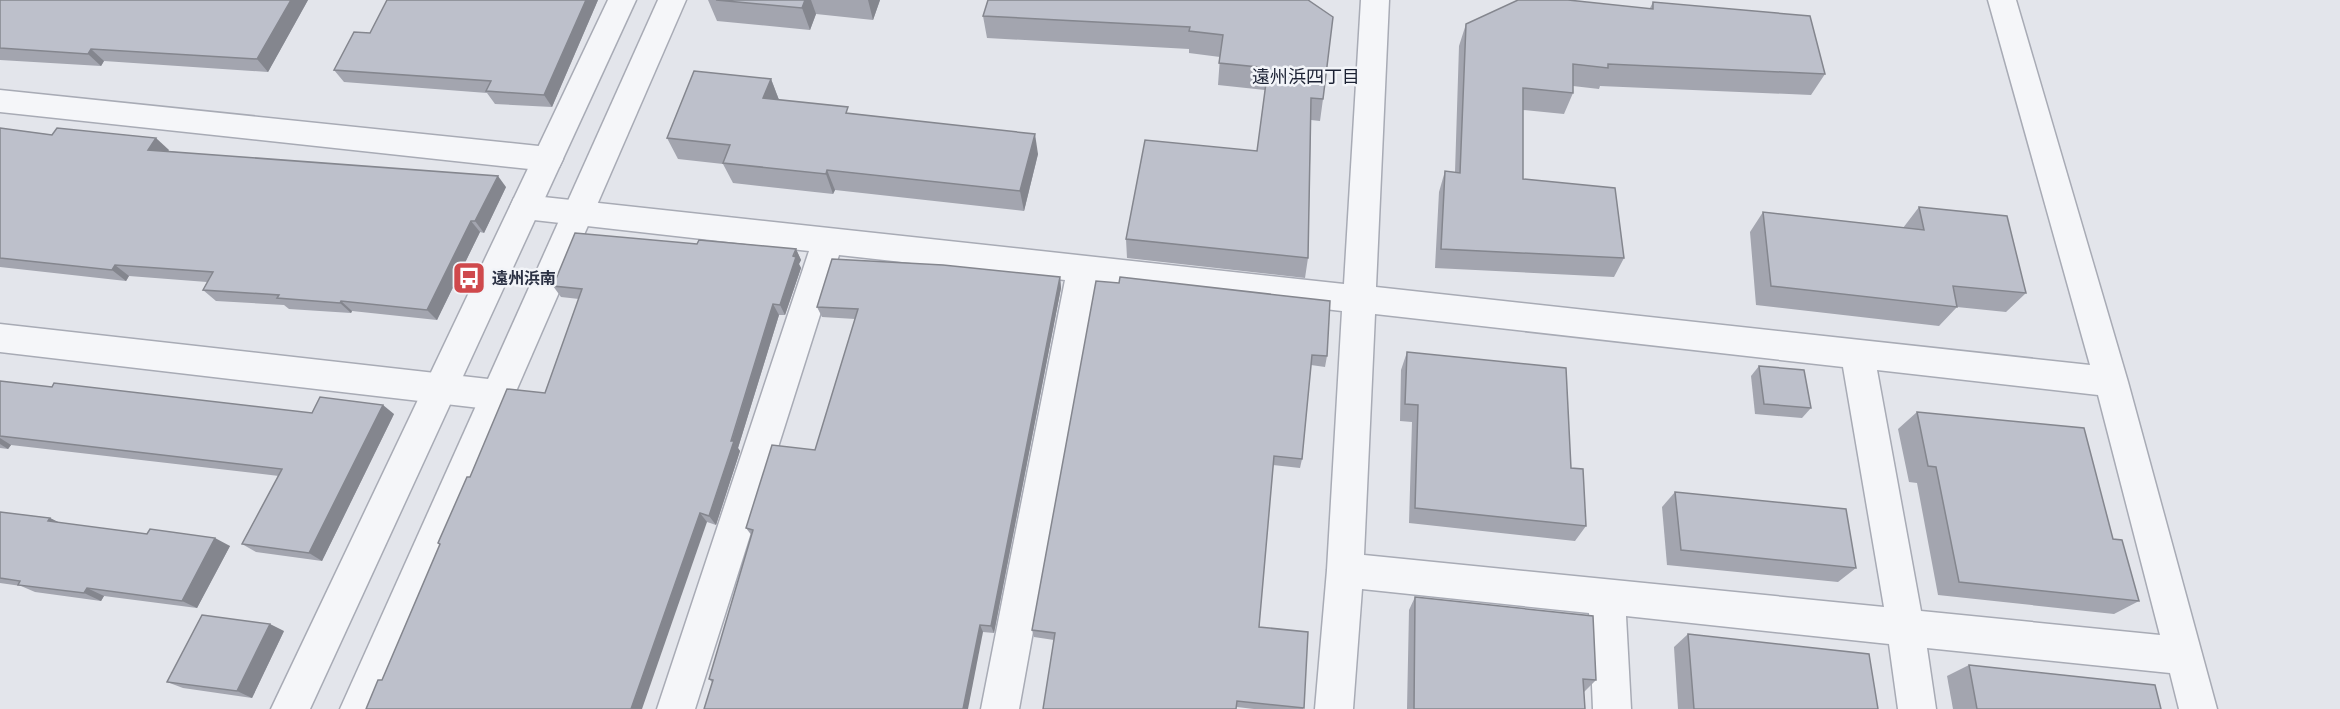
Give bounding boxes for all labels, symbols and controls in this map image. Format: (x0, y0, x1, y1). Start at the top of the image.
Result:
district label: 遠州浜四丁目 (1252, 66, 1360, 88)
bus stop icon: 遠州浜南 (451, 260, 487, 296)
place label: 遠州浜南 (492, 269, 556, 288)

